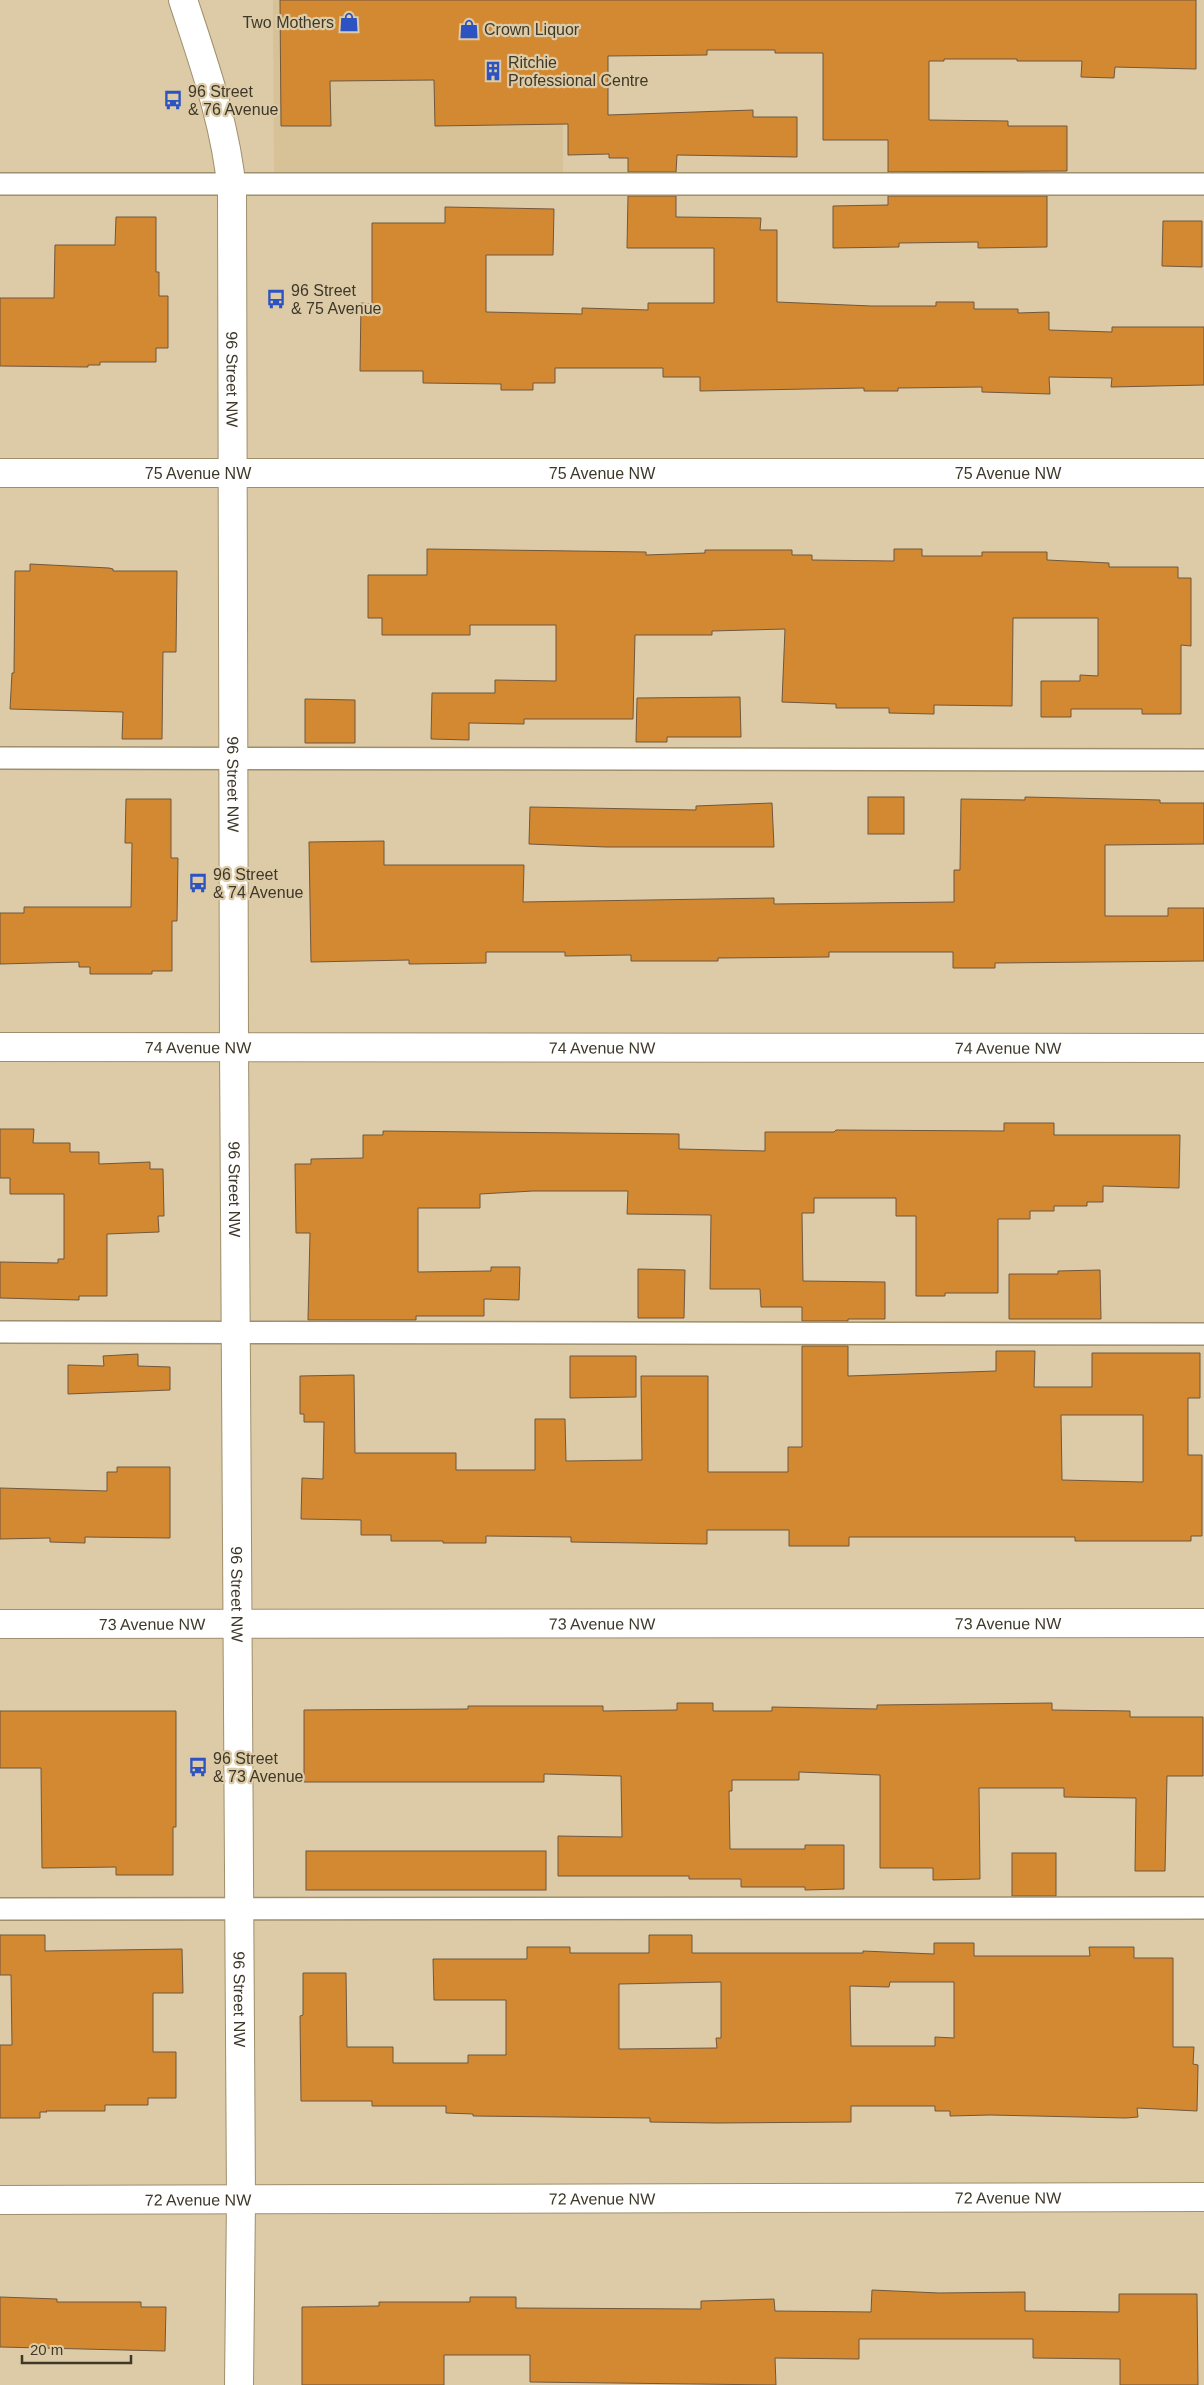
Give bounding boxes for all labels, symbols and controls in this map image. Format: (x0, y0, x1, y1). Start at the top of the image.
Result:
shop icon: Two Mothers (338, 11, 360, 33)
place label: Two Mothers (242, 14, 334, 31)
shop icon: Crown Liquor (458, 18, 480, 40)
place label: Crown Liquor (484, 21, 580, 38)
place label: Ritchie Professional Centre (508, 54, 649, 89)
building icon: Ritchie Professional Centre (482, 60, 504, 82)
place label: 96 Street & 76 Avenue (188, 83, 279, 118)
bus stop icon: 96 Street & 76 Avenue (162, 89, 184, 111)
place label: 96 Street & 75 Avenue (291, 282, 382, 317)
bus stop icon: 96 Street & 75 Avenue (265, 288, 287, 310)
street label: 96 Street NW (224, 331, 241, 428)
street label: 75 Avenue NW (145, 465, 252, 482)
street label: 75 Avenue NW (549, 465, 656, 482)
street label: 75 Avenue NW (955, 465, 1062, 482)
street label: 96 Street NW (225, 736, 242, 833)
place label: 96 Street & 74 Avenue (213, 866, 304, 901)
bus stop icon: 96 Street & 74 Avenue (187, 872, 209, 894)
street label: 74 Avenue NW (145, 1039, 252, 1056)
street label: 74 Avenue NW (549, 1039, 656, 1056)
street label: 74 Avenue NW (955, 1039, 1062, 1056)
street label: 96 Street NW (226, 1141, 244, 1238)
street label: 96 Street NW (229, 1546, 246, 1643)
street label: 73 Avenue NW (99, 1615, 206, 1632)
street label: 73 Avenue NW (549, 1615, 656, 1632)
street label: 73 Avenue NW (955, 1615, 1062, 1632)
place label: 96 Street & 73 Avenue (213, 1750, 304, 1785)
bus stop icon: 96 Street & 73 Avenue (187, 1756, 209, 1778)
street label: 96 Street NW (231, 1951, 249, 2048)
street label: 72 Avenue NW (955, 2189, 1062, 2206)
street label: 72 Avenue NW (549, 2190, 656, 2207)
street label: 72 Avenue NW (145, 2191, 252, 2208)
scale bar (22, 2332, 131, 2364)
text: 20 m (30, 2341, 63, 2358)

